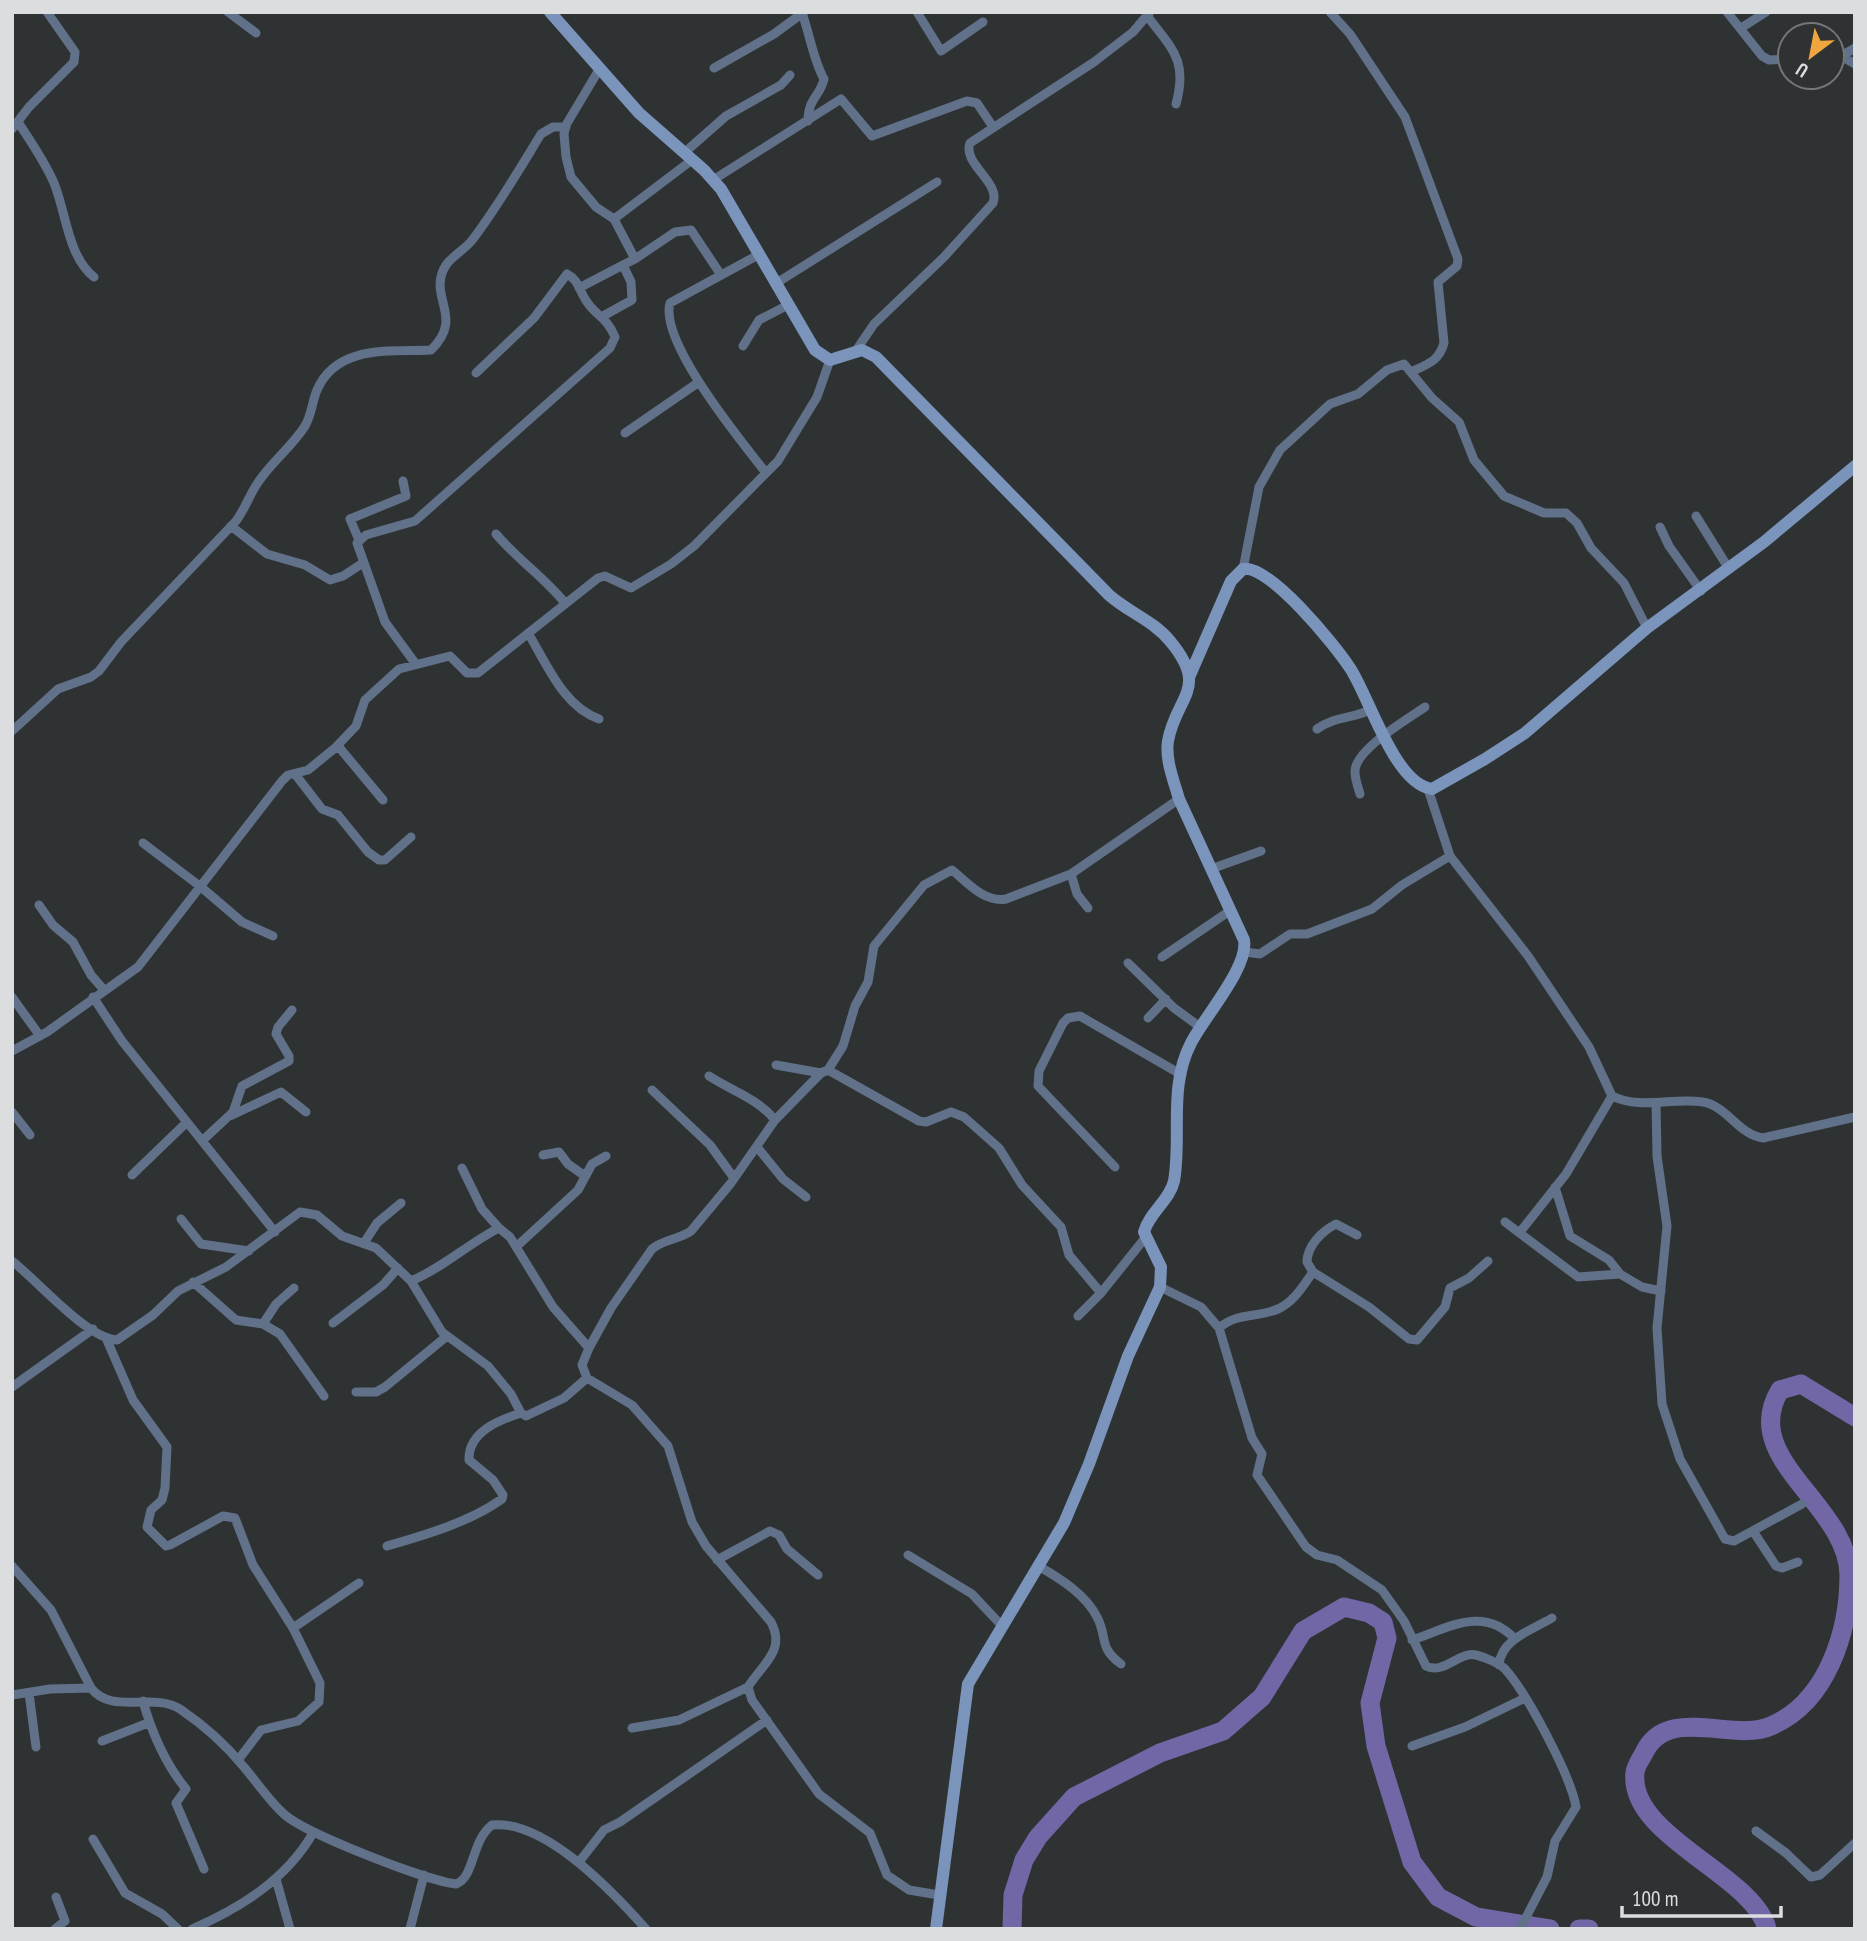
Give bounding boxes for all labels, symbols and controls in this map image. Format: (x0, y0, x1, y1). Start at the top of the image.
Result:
north arrow (1776, 21, 1846, 91)
text: U (1791, 58, 1813, 83)
scale bar (1622, 1874, 1781, 1918)
text: 100 m (1632, 1885, 1678, 1912)

